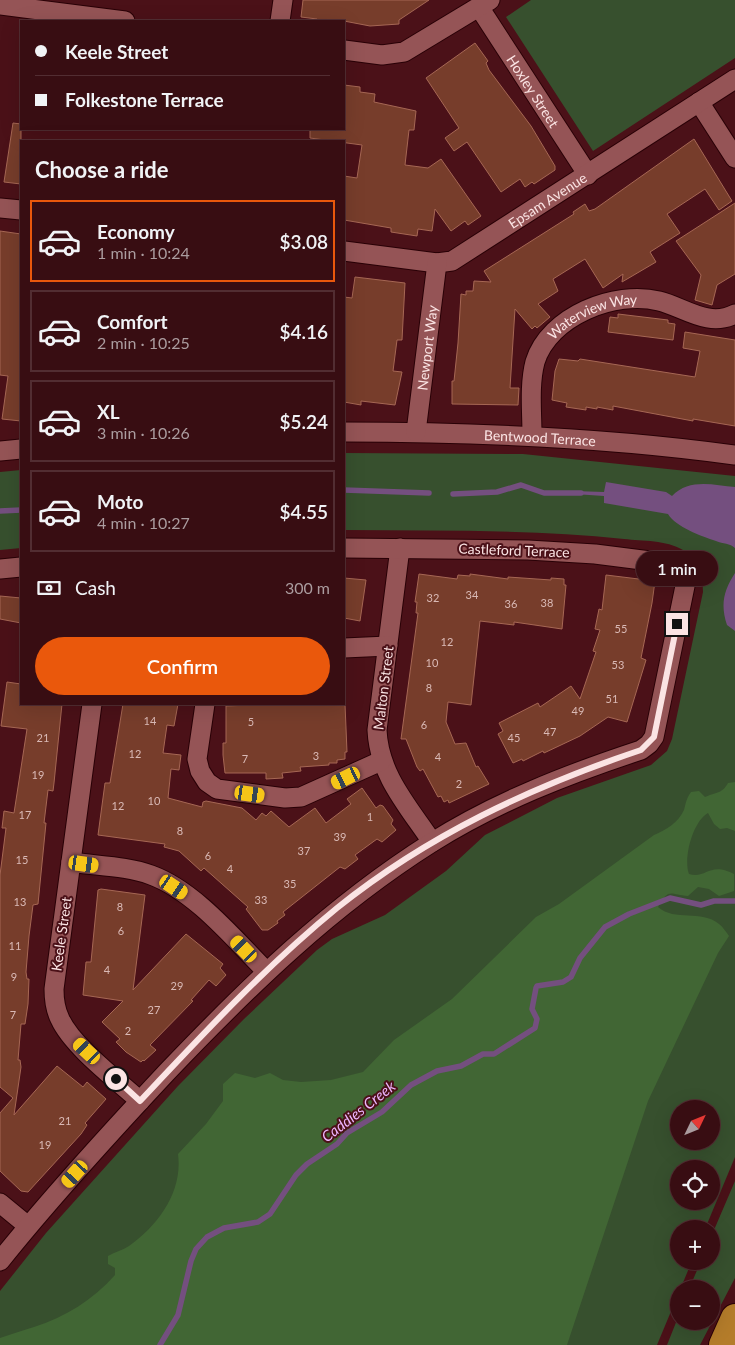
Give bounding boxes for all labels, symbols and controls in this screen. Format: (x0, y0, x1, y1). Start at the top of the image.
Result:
text: Keele Street (65, 40, 168, 63)
street label: Hoxley Street (504, 51, 563, 130)
text: Folkestone Terrace (65, 88, 224, 111)
text: Choose a ride (35, 156, 169, 183)
street label: Epsam Avenue (505, 168, 589, 231)
icon: car (37, 219, 82, 264)
text: Economy (97, 220, 175, 243)
text: $3.08 (279, 230, 328, 253)
text: 1 min · 10:24 (97, 243, 190, 262)
street label: Waterview Way (543, 290, 638, 342)
street label: Newport Way (413, 303, 440, 391)
icon: car (37, 309, 82, 354)
text: Comfort (97, 310, 168, 333)
text: $4.16 (279, 320, 328, 343)
text: 2 min · 10:25 (97, 333, 190, 352)
icon: car (37, 399, 82, 444)
text: XL (97, 400, 120, 423)
text: $5.24 (279, 410, 328, 433)
text: 3 min · 10:26 (97, 423, 190, 442)
street label: Bentwood Terrace (484, 426, 596, 449)
icon: car (37, 489, 82, 534)
text: Moto (97, 490, 143, 513)
text: $4.55 (279, 500, 328, 523)
text: 4 min · 10:27 (97, 513, 190, 532)
street label: Castleford Terrace (458, 540, 570, 560)
callout: 1 min (636, 552, 718, 586)
text: 1 min (657, 559, 697, 578)
icon: cash (35, 574, 63, 602)
text: Cash (75, 576, 116, 599)
text: 300 m (285, 578, 330, 597)
house number: 34 (466, 588, 479, 601)
house number: 32 (427, 591, 439, 604)
house number: 38 (541, 596, 553, 609)
house number: 36 (505, 597, 517, 610)
route end (666, 613, 688, 635)
house number: 55 (615, 622, 627, 635)
house number: 12 (441, 635, 453, 648)
button: Confirm (35, 637, 330, 695)
street label: Malton Street (369, 645, 397, 731)
house number: 10 (426, 656, 439, 669)
house number: 53 (612, 658, 624, 671)
house number: 8 (426, 681, 432, 694)
house number: 51 (606, 692, 618, 705)
house number: 49 (572, 704, 584, 717)
house number: 14 (144, 714, 157, 727)
house number: 5 (248, 715, 254, 728)
house number: 6 (421, 718, 427, 731)
house number: 47 (544, 725, 556, 738)
house number: 21 (37, 731, 49, 744)
house number: 45 (508, 731, 520, 744)
house number: 12 (129, 747, 141, 760)
house number: 3 (313, 749, 319, 762)
house number: 4 (435, 750, 442, 763)
house number: 7 (242, 752, 248, 765)
car (329, 765, 362, 791)
house number: 19 (32, 768, 44, 781)
house number: 2 (456, 777, 462, 790)
car (234, 784, 265, 804)
house number: 10 (148, 794, 161, 807)
house number: 12 (112, 799, 124, 812)
house number: 17 (19, 808, 31, 821)
house number: 1 (367, 810, 373, 823)
house number: 8 (177, 824, 183, 837)
house number: 39 (334, 830, 346, 843)
house number: 37 (298, 844, 310, 857)
house number: 6 (205, 849, 211, 862)
house number: 15 (16, 853, 28, 866)
car (68, 854, 99, 874)
house number: 4 (227, 862, 234, 875)
car (157, 872, 190, 902)
house number: 35 (284, 877, 296, 890)
house number: 33 (255, 893, 267, 906)
house number: 13 (14, 895, 26, 908)
street label: Keele Street (47, 896, 75, 972)
house number: 8 (117, 900, 123, 913)
house number: 6 (118, 924, 124, 937)
car (228, 933, 259, 965)
house number: 11 (9, 939, 21, 952)
house number: 4 (104, 963, 111, 976)
house number: 9 (11, 970, 17, 983)
house number: 29 (171, 979, 183, 992)
house number: 27 (148, 1003, 160, 1016)
house number: 7 (10, 1008, 16, 1021)
house number: 2 (125, 1024, 131, 1037)
car (70, 1035, 103, 1067)
route start (105, 1068, 127, 1090)
water label: Caddies Creek (318, 1076, 399, 1145)
north arrow (670, 1100, 720, 1150)
map controls (670, 1100, 720, 1330)
house number: 21 (59, 1114, 71, 1127)
house number: 19 (39, 1138, 51, 1151)
car (59, 1158, 90, 1190)
button: locate (670, 1160, 720, 1210)
button: + (670, 1220, 720, 1270)
button: − (670, 1280, 720, 1330)

